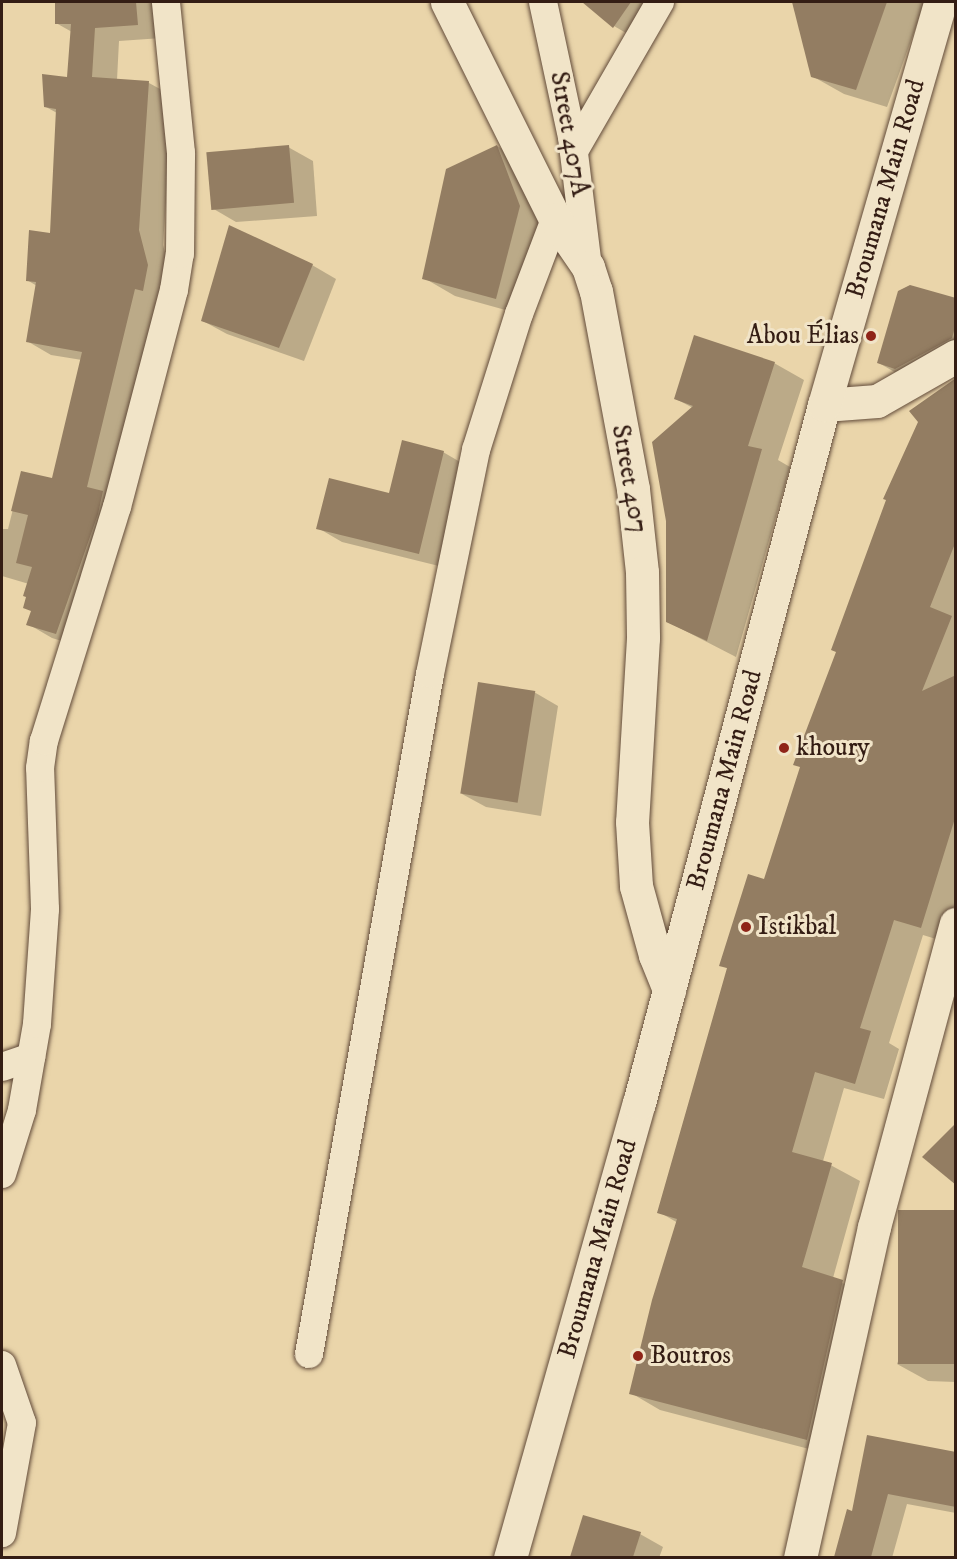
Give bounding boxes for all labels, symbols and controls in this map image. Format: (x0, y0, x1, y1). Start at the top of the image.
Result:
street label: Street 407A (543, 69, 595, 199)
street label: Broumana Main Road (840, 76, 932, 302)
place label: Abou Élias (747, 320, 859, 352)
marker: Abou Élias (864, 329, 878, 343)
street label: Street 407 (604, 422, 654, 536)
street label: Broumana Main Road (681, 667, 769, 893)
place label: khoury (796, 732, 870, 764)
marker: khoury (777, 741, 791, 755)
place label: Istikbal (758, 911, 836, 943)
marker: Istikbal (739, 920, 753, 934)
street label: Broumana Main Road (552, 1136, 644, 1362)
place label: Boutros (650, 1340, 731, 1372)
marker: Boutros (631, 1349, 645, 1363)

